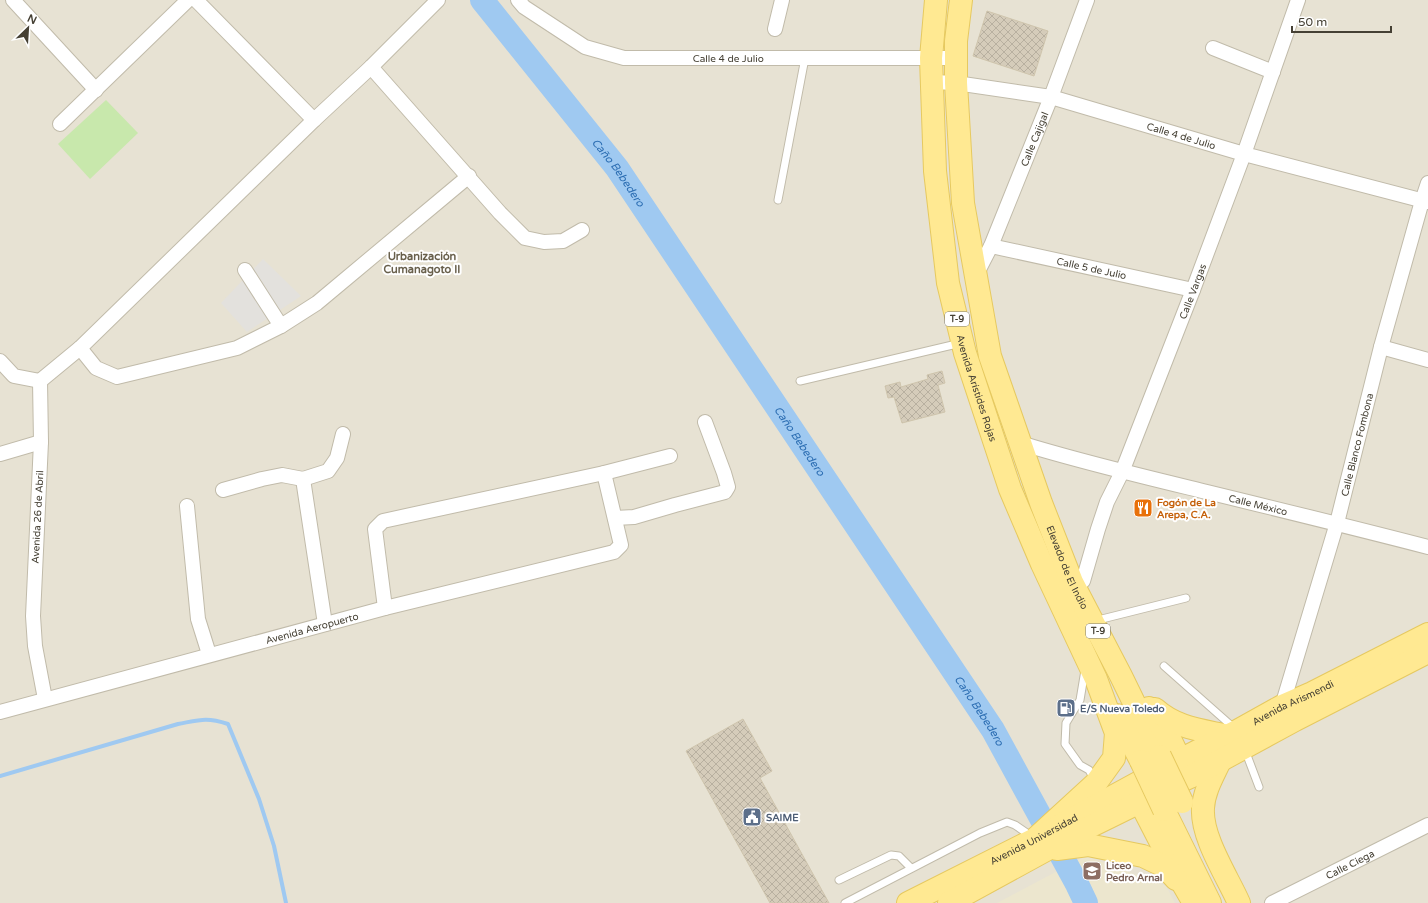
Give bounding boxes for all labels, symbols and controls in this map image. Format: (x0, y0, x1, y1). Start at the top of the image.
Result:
north arrow (8, 8, 48, 48)
scale bar (1292, 8, 1391, 34)
text: N (25, 12, 39, 27)
text: 50 m (1298, 15, 1327, 29)
street label: Calle 4 de Julio (693, 53, 764, 65)
street label: Calle Cajigal (1019, 110, 1051, 168)
street label: Calle 4 de Julio (1145, 121, 1217, 152)
water label: Caño Bebedero (589, 136, 648, 210)
district label: Urbanización Cumanagoto II (384, 250, 460, 277)
street label: Calle 5 de Julio (1055, 255, 1127, 282)
street label: Calle Vargas (1177, 262, 1209, 321)
road number: T-9 (945, 312, 969, 326)
street label: Avenida Arístides Rojas (954, 333, 999, 443)
street label: Calle Blanco Fombona (1339, 392, 1376, 498)
water label: Caño Bebedero (771, 404, 828, 480)
street label: Avenida 26 de Abril (30, 470, 46, 564)
street label: Calle México (1227, 492, 1289, 518)
restaurant icon: Fogón de La Arepa, C.A. (1132, 497, 1154, 519)
place label: Fogón de La Arepa, C.A. (1157, 497, 1216, 521)
street label: Elevado de El Indio (1043, 524, 1090, 612)
street label: Avenida Aeropuerto (264, 610, 360, 647)
road number: T-9 (1086, 624, 1110, 638)
water label: Caño Bebedero (951, 673, 1007, 749)
street label: Avenida Arismendi (1250, 678, 1336, 728)
fuel station icon: E/S Nueva Toledo (1055, 697, 1077, 719)
place label: E/S Nueva Toledo (1080, 703, 1165, 715)
public building icon: SAIME (741, 806, 763, 828)
place label: SAIME (766, 812, 799, 824)
street label: Avenida Universidad (988, 812, 1080, 868)
street label: Calle Ciega (1324, 848, 1377, 882)
school or university icon: Liceo Pedro Arnal (1081, 860, 1103, 882)
place label: Liceo Pedro Arnal (1106, 860, 1162, 884)

